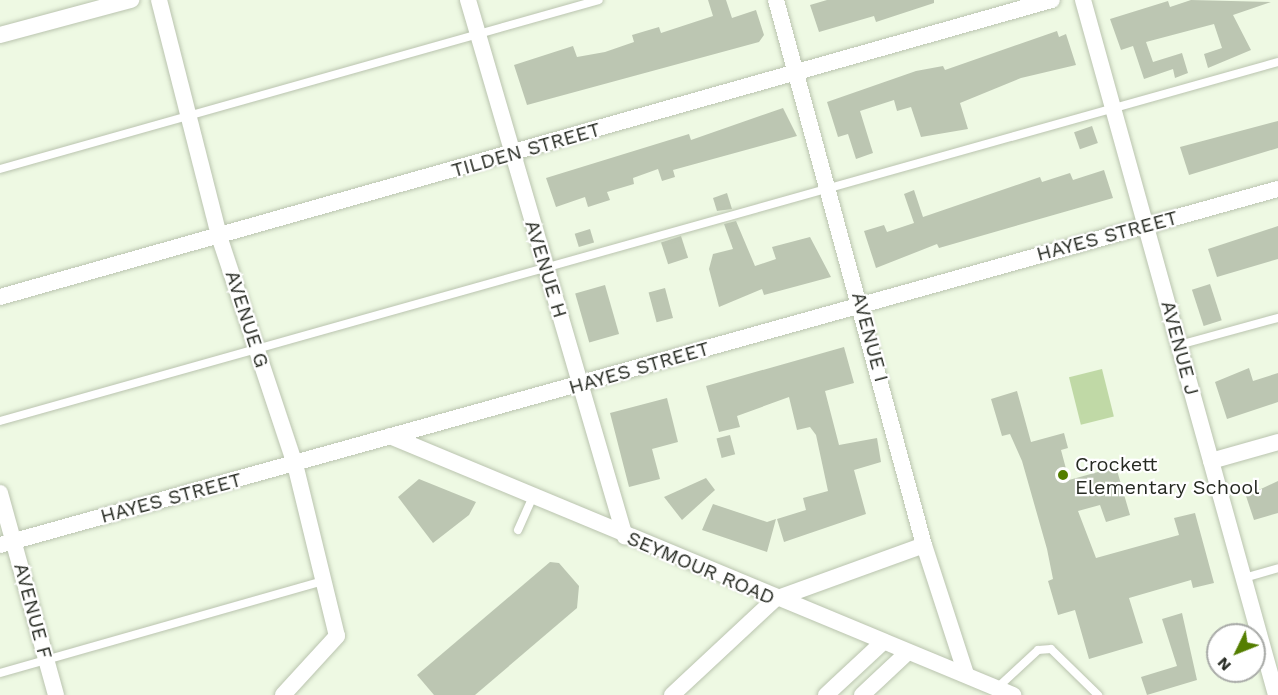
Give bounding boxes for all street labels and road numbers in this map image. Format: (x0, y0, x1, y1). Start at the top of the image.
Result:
street label: TILDEN STREET (449, 117, 603, 183)
street label: HAYES STREET (1034, 206, 1180, 266)
street label: AVENUE H (520, 217, 572, 321)
street label: AVENUE G (220, 267, 274, 371)
street label: AVENUE I (846, 289, 894, 385)
street label: AVENUE J (1156, 298, 1204, 398)
street label: HAYES STREET (566, 336, 712, 400)
street label: HAYES STREET (98, 468, 244, 528)
street label: SEYMOUR ROAD (623, 526, 779, 610)
street label: AVENUE F (9, 560, 57, 662)

